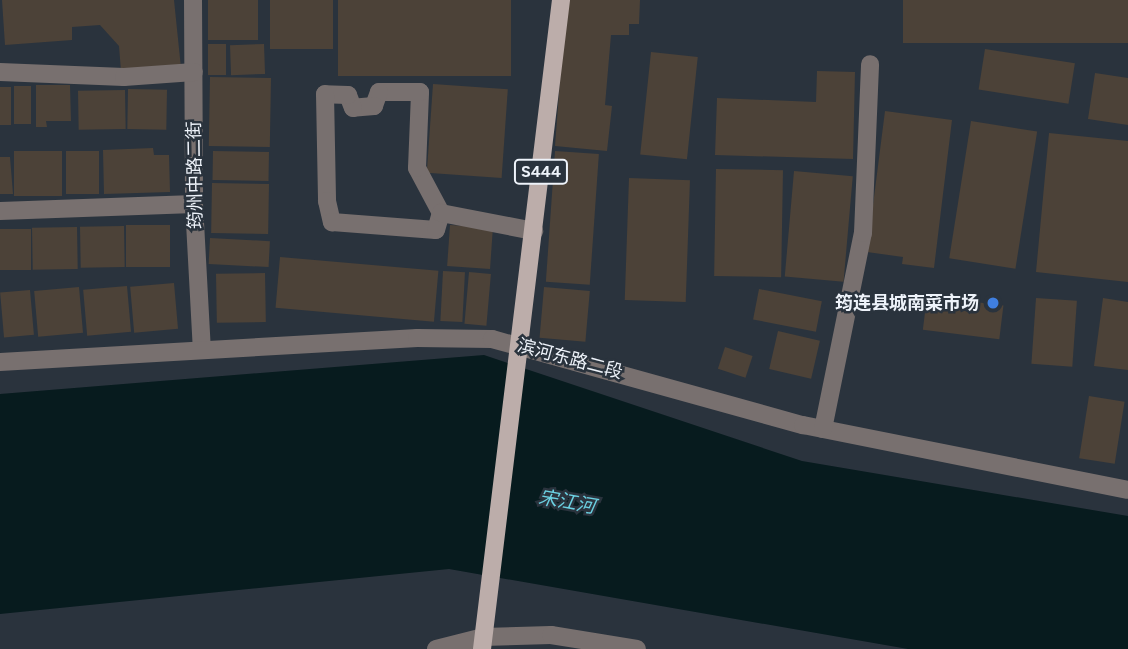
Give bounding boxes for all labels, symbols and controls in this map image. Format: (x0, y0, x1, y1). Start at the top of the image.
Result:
street label: 筠州中路二街 (183, 121, 207, 229)
road number: S444 (513, 160, 569, 184)
place label: 筠连县城南菜市场 (835, 292, 979, 314)
marker: 筠连县城南菜市场 (985, 295, 1001, 311)
street label: 滨河东路二段 (515, 335, 625, 383)
water label: 宋江河 (537, 486, 597, 518)

